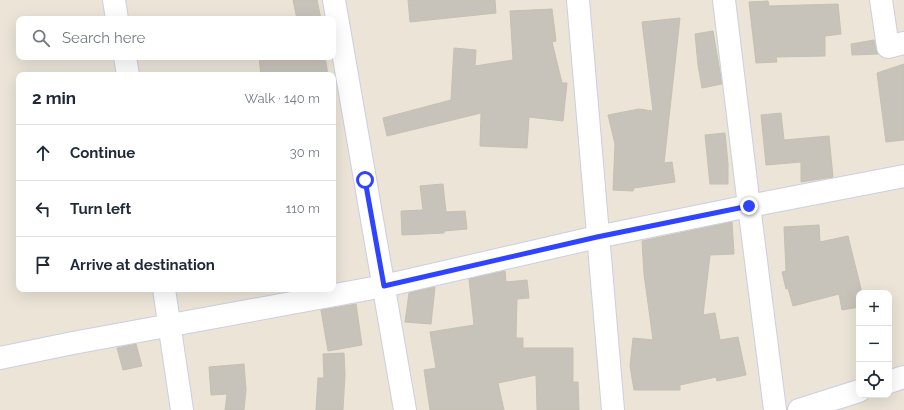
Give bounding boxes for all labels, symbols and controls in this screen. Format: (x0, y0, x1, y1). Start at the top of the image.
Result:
search box (16, 16, 336, 60)
icon: search (30, 27, 52, 49)
text: Search here (62, 29, 145, 47)
text: 2 min (32, 88, 76, 108)
text: Walk · 140 m (245, 91, 320, 106)
icon: ahead (32, 142, 54, 164)
text: Continue (70, 144, 135, 162)
text: 30 m (290, 145, 320, 160)
route start (356, 171, 374, 189)
route end (740, 197, 758, 215)
icon: left (32, 198, 54, 220)
text: Turn left (70, 200, 131, 218)
text: 110 m (286, 201, 320, 216)
icon: arrive (32, 254, 54, 276)
text: Arrive at destination (70, 256, 215, 274)
map controls (856, 290, 892, 398)
button: + (856, 290, 892, 326)
button: − (856, 326, 892, 362)
button: locate (856, 362, 892, 398)

